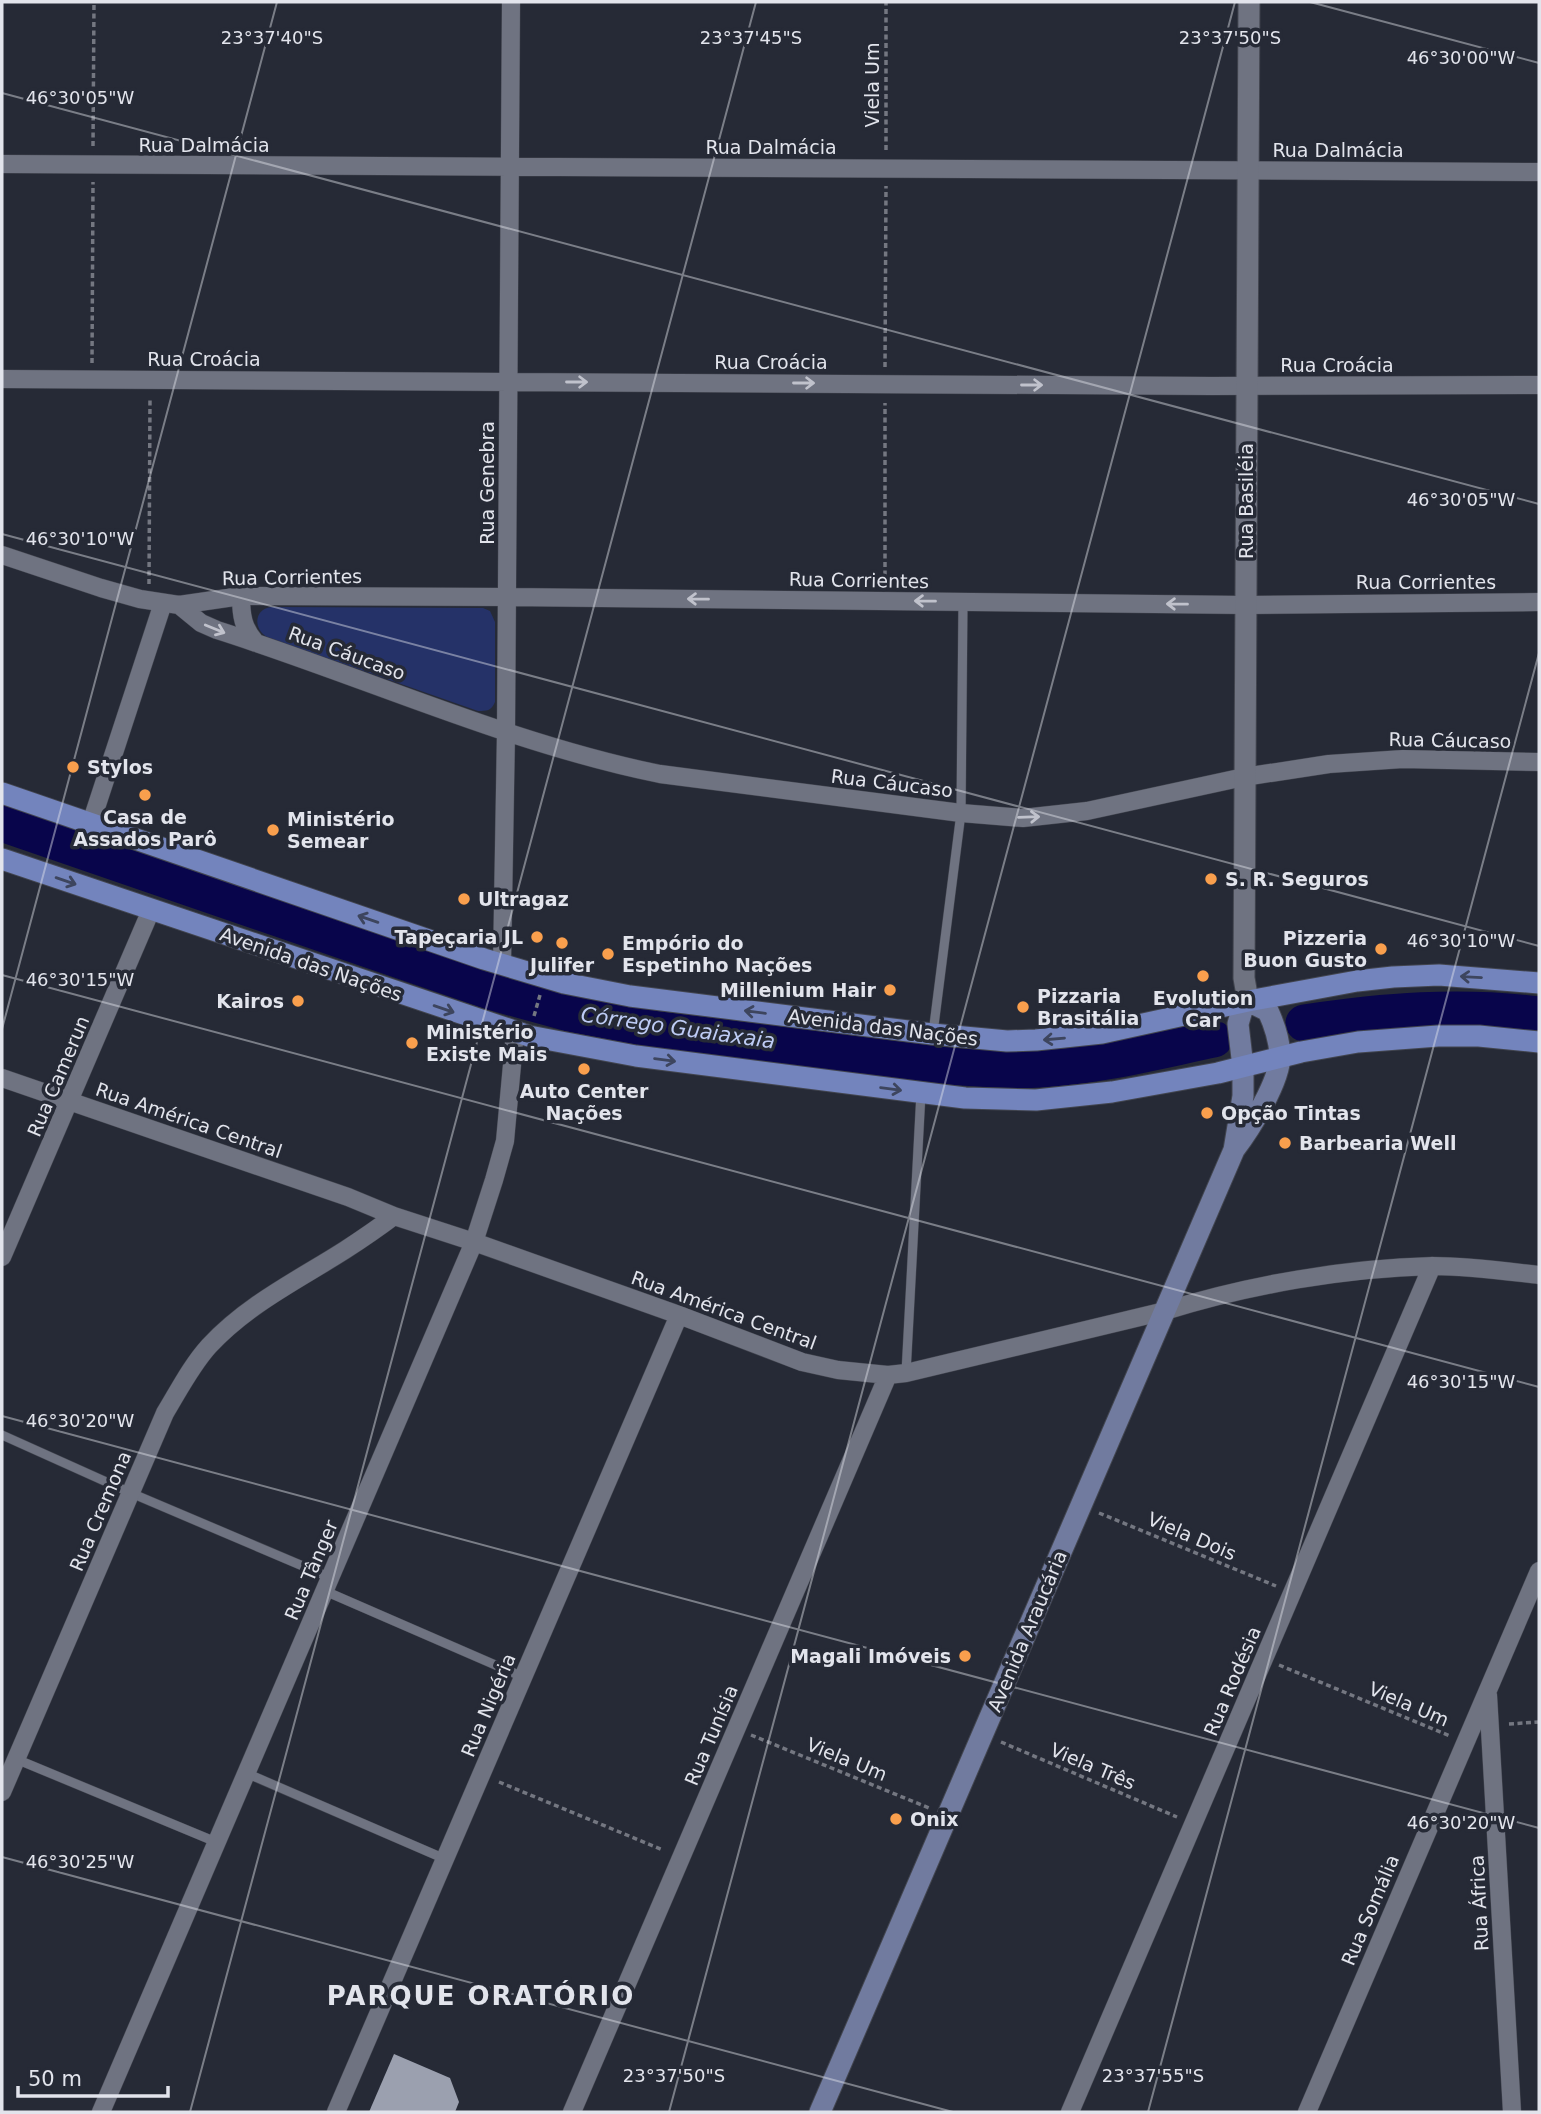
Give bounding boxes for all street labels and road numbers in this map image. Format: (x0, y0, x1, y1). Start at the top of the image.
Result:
street label: Viela Um (861, 43, 883, 127)
street label: Rua Dalmácia (138, 134, 270, 156)
street label: Rua Dalmácia (705, 136, 837, 158)
street label: Rua Dalmácia (1272, 139, 1404, 161)
street label: Rua Croácia (147, 348, 261, 370)
street label: Rua Croácia (714, 351, 828, 373)
street label: Rua Croácia (1280, 354, 1394, 376)
street label: Rua Genebra (476, 421, 498, 545)
street label: Rua Basiléia (1235, 443, 1257, 559)
street label: Rua Corrientes (222, 565, 362, 589)
street label: Rua Corrientes (789, 568, 929, 592)
street label: Rua Corrientes (1356, 571, 1496, 593)
street label: Rua Cáucaso (286, 622, 408, 684)
street label: Rua Cáucaso (1388, 728, 1512, 752)
street label: Rua Cáucaso (830, 765, 954, 801)
street label: Avenida das Nações (217, 922, 405, 1006)
street label: Avenida das Nações (787, 1004, 979, 1050)
street label: Rua Camerun (23, 1012, 93, 1140)
street label: Rua América Central (93, 1078, 285, 1162)
street label: Rua América Central (628, 1266, 820, 1354)
street label: Rua Cremona (65, 1448, 135, 1574)
street label: Viela Dois (1144, 1508, 1240, 1564)
street label: Rua Tânger (280, 1516, 342, 1623)
street label: Avenida Araucária (983, 1547, 1071, 1715)
street label: Rua Rodésia (1199, 1623, 1265, 1739)
street label: Rua Nigéria (456, 1650, 520, 1760)
street label: Viela Um (1366, 1677, 1452, 1731)
street label: Rua Tunísia (680, 1681, 742, 1789)
street label: Viela Um (804, 1733, 890, 1785)
street label: Viela Três (1047, 1738, 1139, 1794)
street label: Rua Somália (1337, 1851, 1403, 1969)
street label: Rua África (1465, 1854, 1493, 1952)

